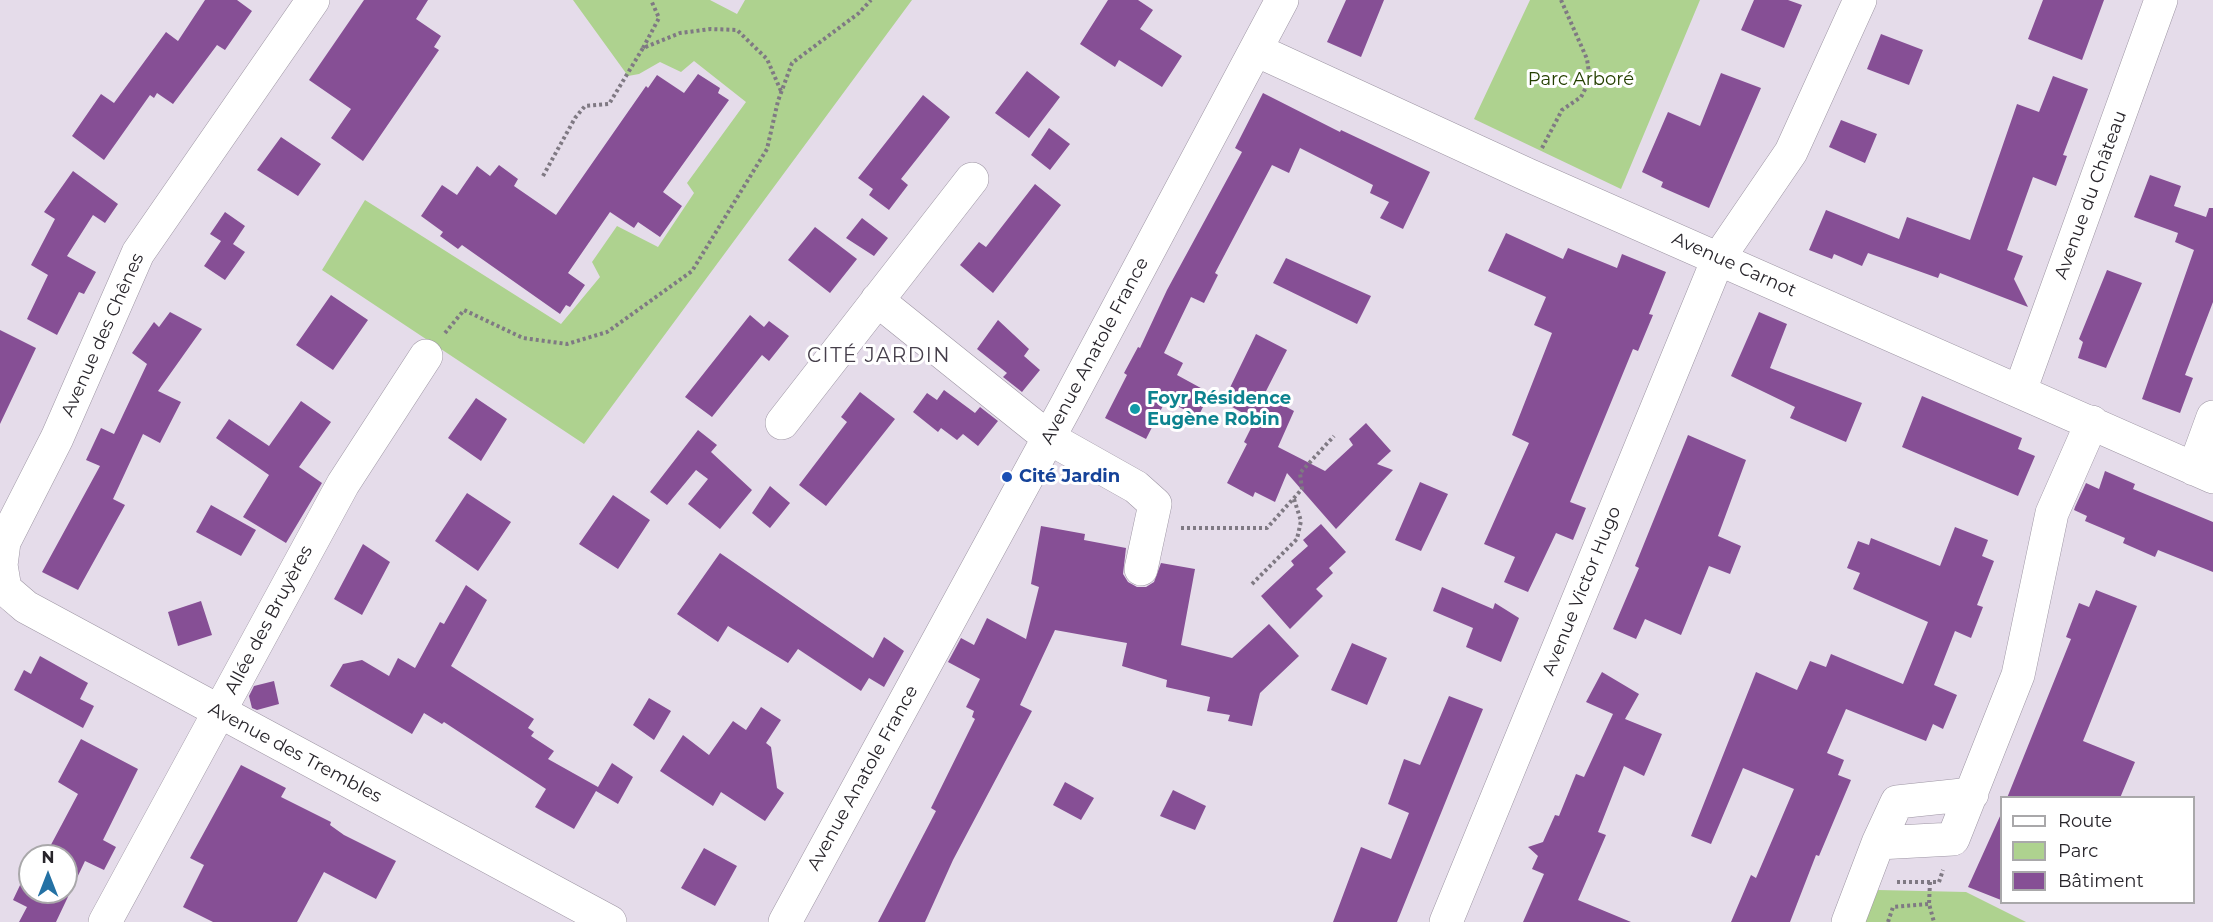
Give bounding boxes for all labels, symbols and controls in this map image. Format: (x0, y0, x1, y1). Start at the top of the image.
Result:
park label: Parc Arboré (1528, 69, 1634, 91)
street label: Avenue du Château (2050, 108, 2132, 282)
street label: Avenue Carnot (1669, 228, 1799, 302)
street label: Avenue des Chênes (57, 250, 149, 420)
street label: Avenue Anatole France (1037, 254, 1153, 448)
district label: CITÉ JARDIN (807, 344, 951, 368)
place label: Foyr Résidence Eugène Robin (1147, 388, 1291, 430)
marker: Foyr Résidence Eugène Robin (1128, 402, 1142, 416)
place label: Cité Jardin (1019, 466, 1120, 488)
marker: Cité Jardin (1000, 470, 1014, 484)
street label: Avenue Victor Hugo (1538, 503, 1626, 679)
street label: Allée des Bruyères (221, 542, 317, 698)
street label: Avenue Anatole France (803, 682, 923, 874)
street label: Avenue des Trembles (205, 698, 385, 808)
legend (2000, 796, 2195, 904)
text: Route (2058, 810, 2112, 832)
text: Parc (2058, 840, 2098, 862)
north arrow (18, 844, 78, 904)
text: N (42, 848, 54, 867)
text: Bâtiment (2058, 870, 2144, 892)

